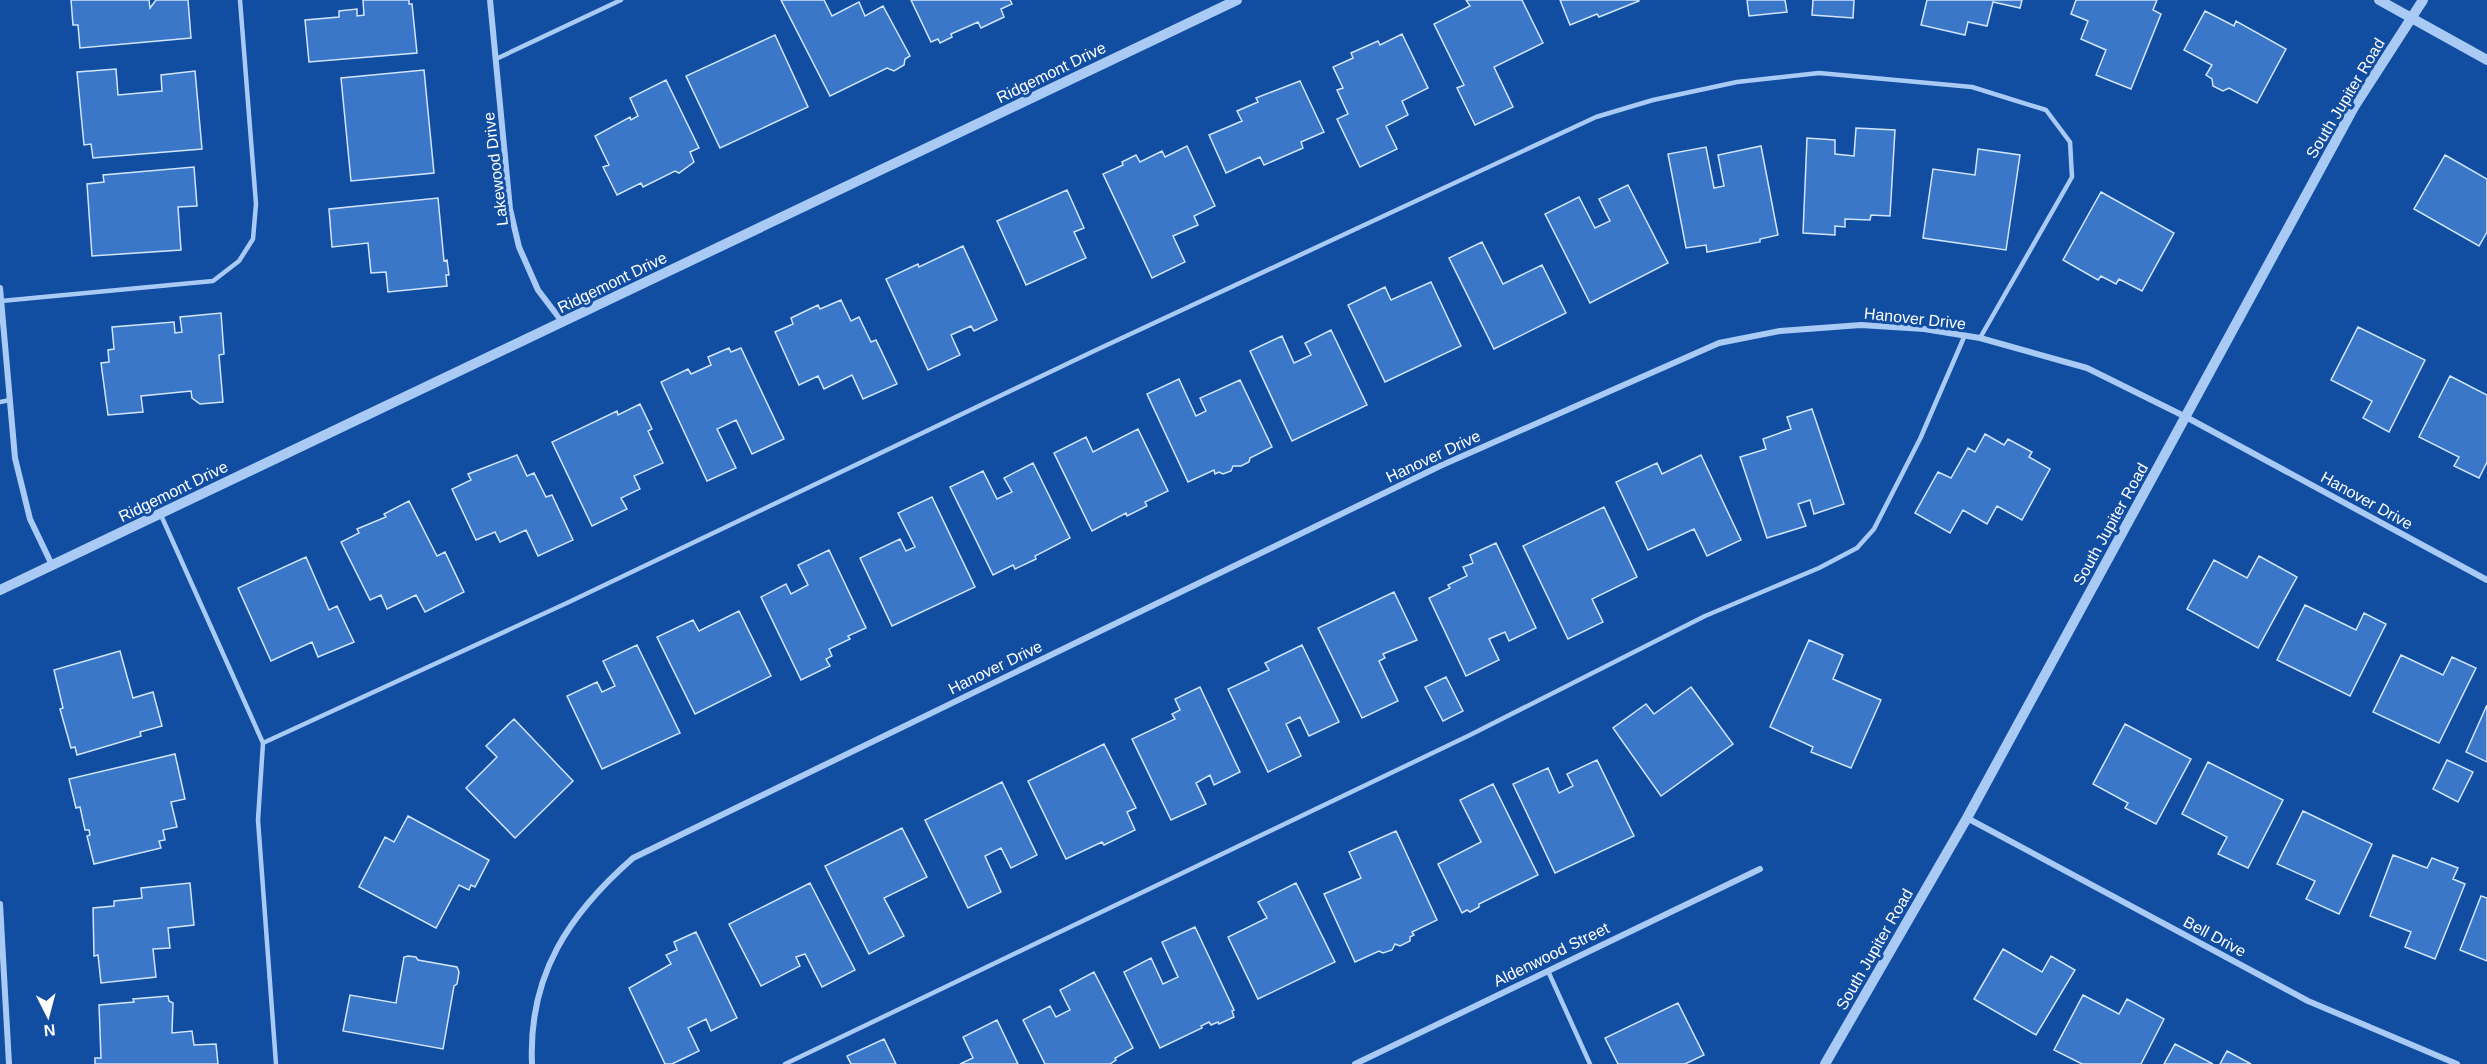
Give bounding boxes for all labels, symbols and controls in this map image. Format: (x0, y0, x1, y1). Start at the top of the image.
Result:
street label: South Jupiter Road (2303, 35, 2388, 161)
street label: Ridgemont Drive (994, 39, 1109, 106)
street label: Lakewood Drive (480, 111, 511, 227)
street label: Ridgemont Drive (555, 249, 670, 316)
street label: Hanover Drive (1863, 305, 1967, 332)
street label: Hanover Drive (1383, 427, 1483, 486)
street label: Ridgemont Drive (116, 458, 231, 525)
street label: South Jupiter Road (2070, 460, 2151, 588)
street label: Hanover Drive (2318, 468, 2416, 533)
street label: Hanover Drive (946, 637, 1045, 698)
street label: South Jupiter Road (1833, 886, 1916, 1013)
street label: Bell Drive (2181, 913, 2249, 960)
street label: Aldenwood Street (1491, 919, 1612, 990)
north arrow (18, 986, 78, 1046)
text: N (43, 1021, 56, 1039)

